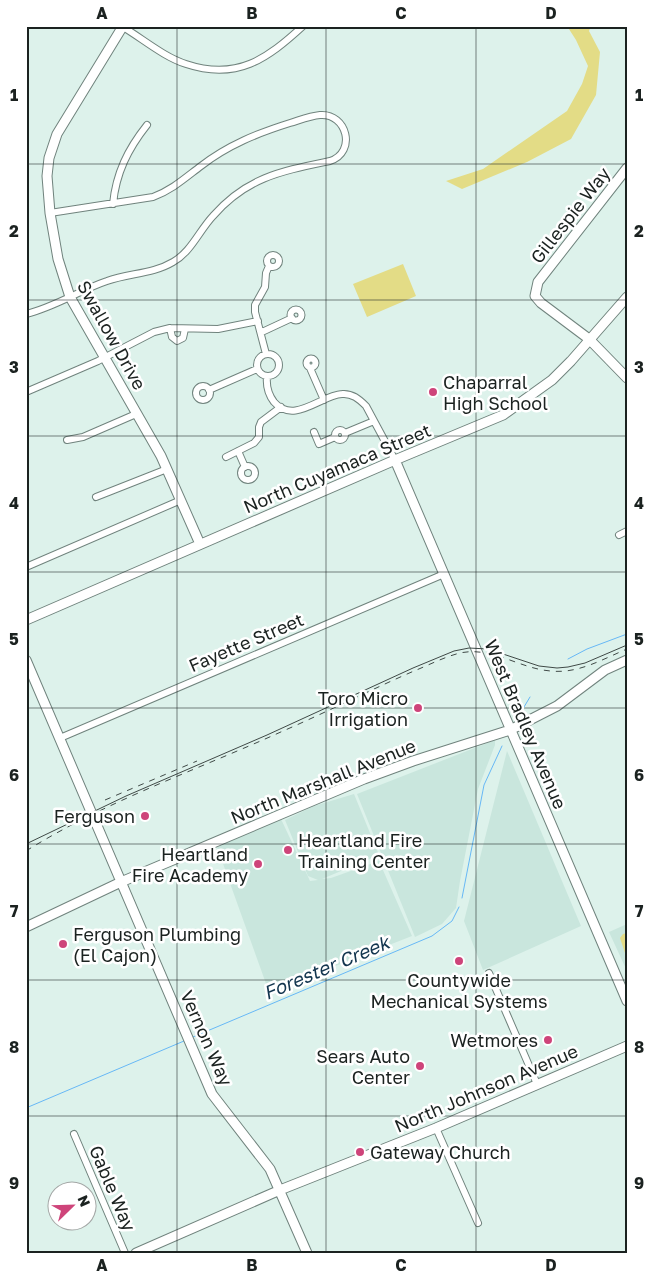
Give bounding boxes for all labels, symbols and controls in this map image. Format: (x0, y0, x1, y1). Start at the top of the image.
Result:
text: A (96, 3, 108, 23)
text: B (246, 3, 258, 23)
text: C (395, 3, 407, 23)
text: D (545, 3, 557, 23)
text: 1 (10, 85, 18, 105)
text: 1 (635, 85, 643, 105)
street label: Gillespie Way (526, 162, 614, 268)
text: 2 (9, 221, 19, 241)
text: 2 (634, 221, 644, 241)
street label: Swallow Drive (73, 277, 151, 393)
text: 3 (9, 357, 19, 377)
text: 3 (634, 357, 644, 377)
place label: Chaparral High School (443, 371, 548, 414)
marker: Chaparral High School (427, 386, 439, 398)
street label: North Cuyamaca Street (240, 419, 434, 517)
text: 4 (9, 493, 19, 513)
text: 4 (634, 493, 644, 513)
street label: Fayette Street (185, 608, 307, 676)
text: 5 (9, 629, 19, 649)
text: 5 (634, 629, 644, 649)
street label: West Bradley Avenue (480, 636, 572, 812)
place label: Toro Micro Irrigation (318, 687, 408, 730)
marker: Toro Micro Irrigation (412, 702, 424, 714)
street label: North Marshall Avenue (227, 734, 419, 828)
text: 6 (9, 765, 19, 785)
text: 6 (634, 765, 644, 785)
place label: Ferguson (54, 805, 135, 827)
marker: Ferguson (139, 810, 151, 822)
place label: Heartland Fire Training Center (298, 829, 430, 872)
place label: Heartland Fire Academy (132, 843, 248, 886)
marker: Heartland Fire Training Center (282, 844, 294, 856)
marker: Heartland Fire Academy (252, 858, 264, 870)
text: 7 (10, 901, 19, 921)
text: 7 (635, 901, 644, 921)
place label: Ferguson Plumbing (El Cajon) (73, 923, 241, 966)
water label: Forester Creek (260, 929, 394, 1004)
marker: Ferguson Plumbing (El Cajon) (57, 938, 69, 950)
marker: Countywide Mechanical Systems (453, 955, 465, 967)
place label: Countywide Mechanical Systems (370, 969, 548, 1012)
street label: Vernon Way (176, 987, 238, 1089)
place label: Wetmores (450, 1029, 538, 1051)
marker: Wetmores (542, 1034, 554, 1046)
text: 8 (9, 1037, 19, 1057)
text: 8 (634, 1037, 644, 1057)
street label: North Johnson Avenue (391, 1039, 581, 1137)
place label: Sears Auto Center (316, 1045, 410, 1088)
marker: Sears Auto Center (414, 1060, 426, 1072)
place label: Gateway Church (370, 1141, 511, 1163)
street label: Gable Way (85, 1142, 141, 1234)
marker: Gateway Church (354, 1146, 366, 1158)
text: 9 (9, 1173, 19, 1193)
text: 9 (634, 1173, 644, 1193)
north arrow (48, 1182, 98, 1232)
text: N (75, 1193, 94, 1209)
text: A (96, 1255, 108, 1275)
text: B (246, 1255, 258, 1275)
text: C (395, 1255, 407, 1275)
text: D (545, 1255, 557, 1275)

